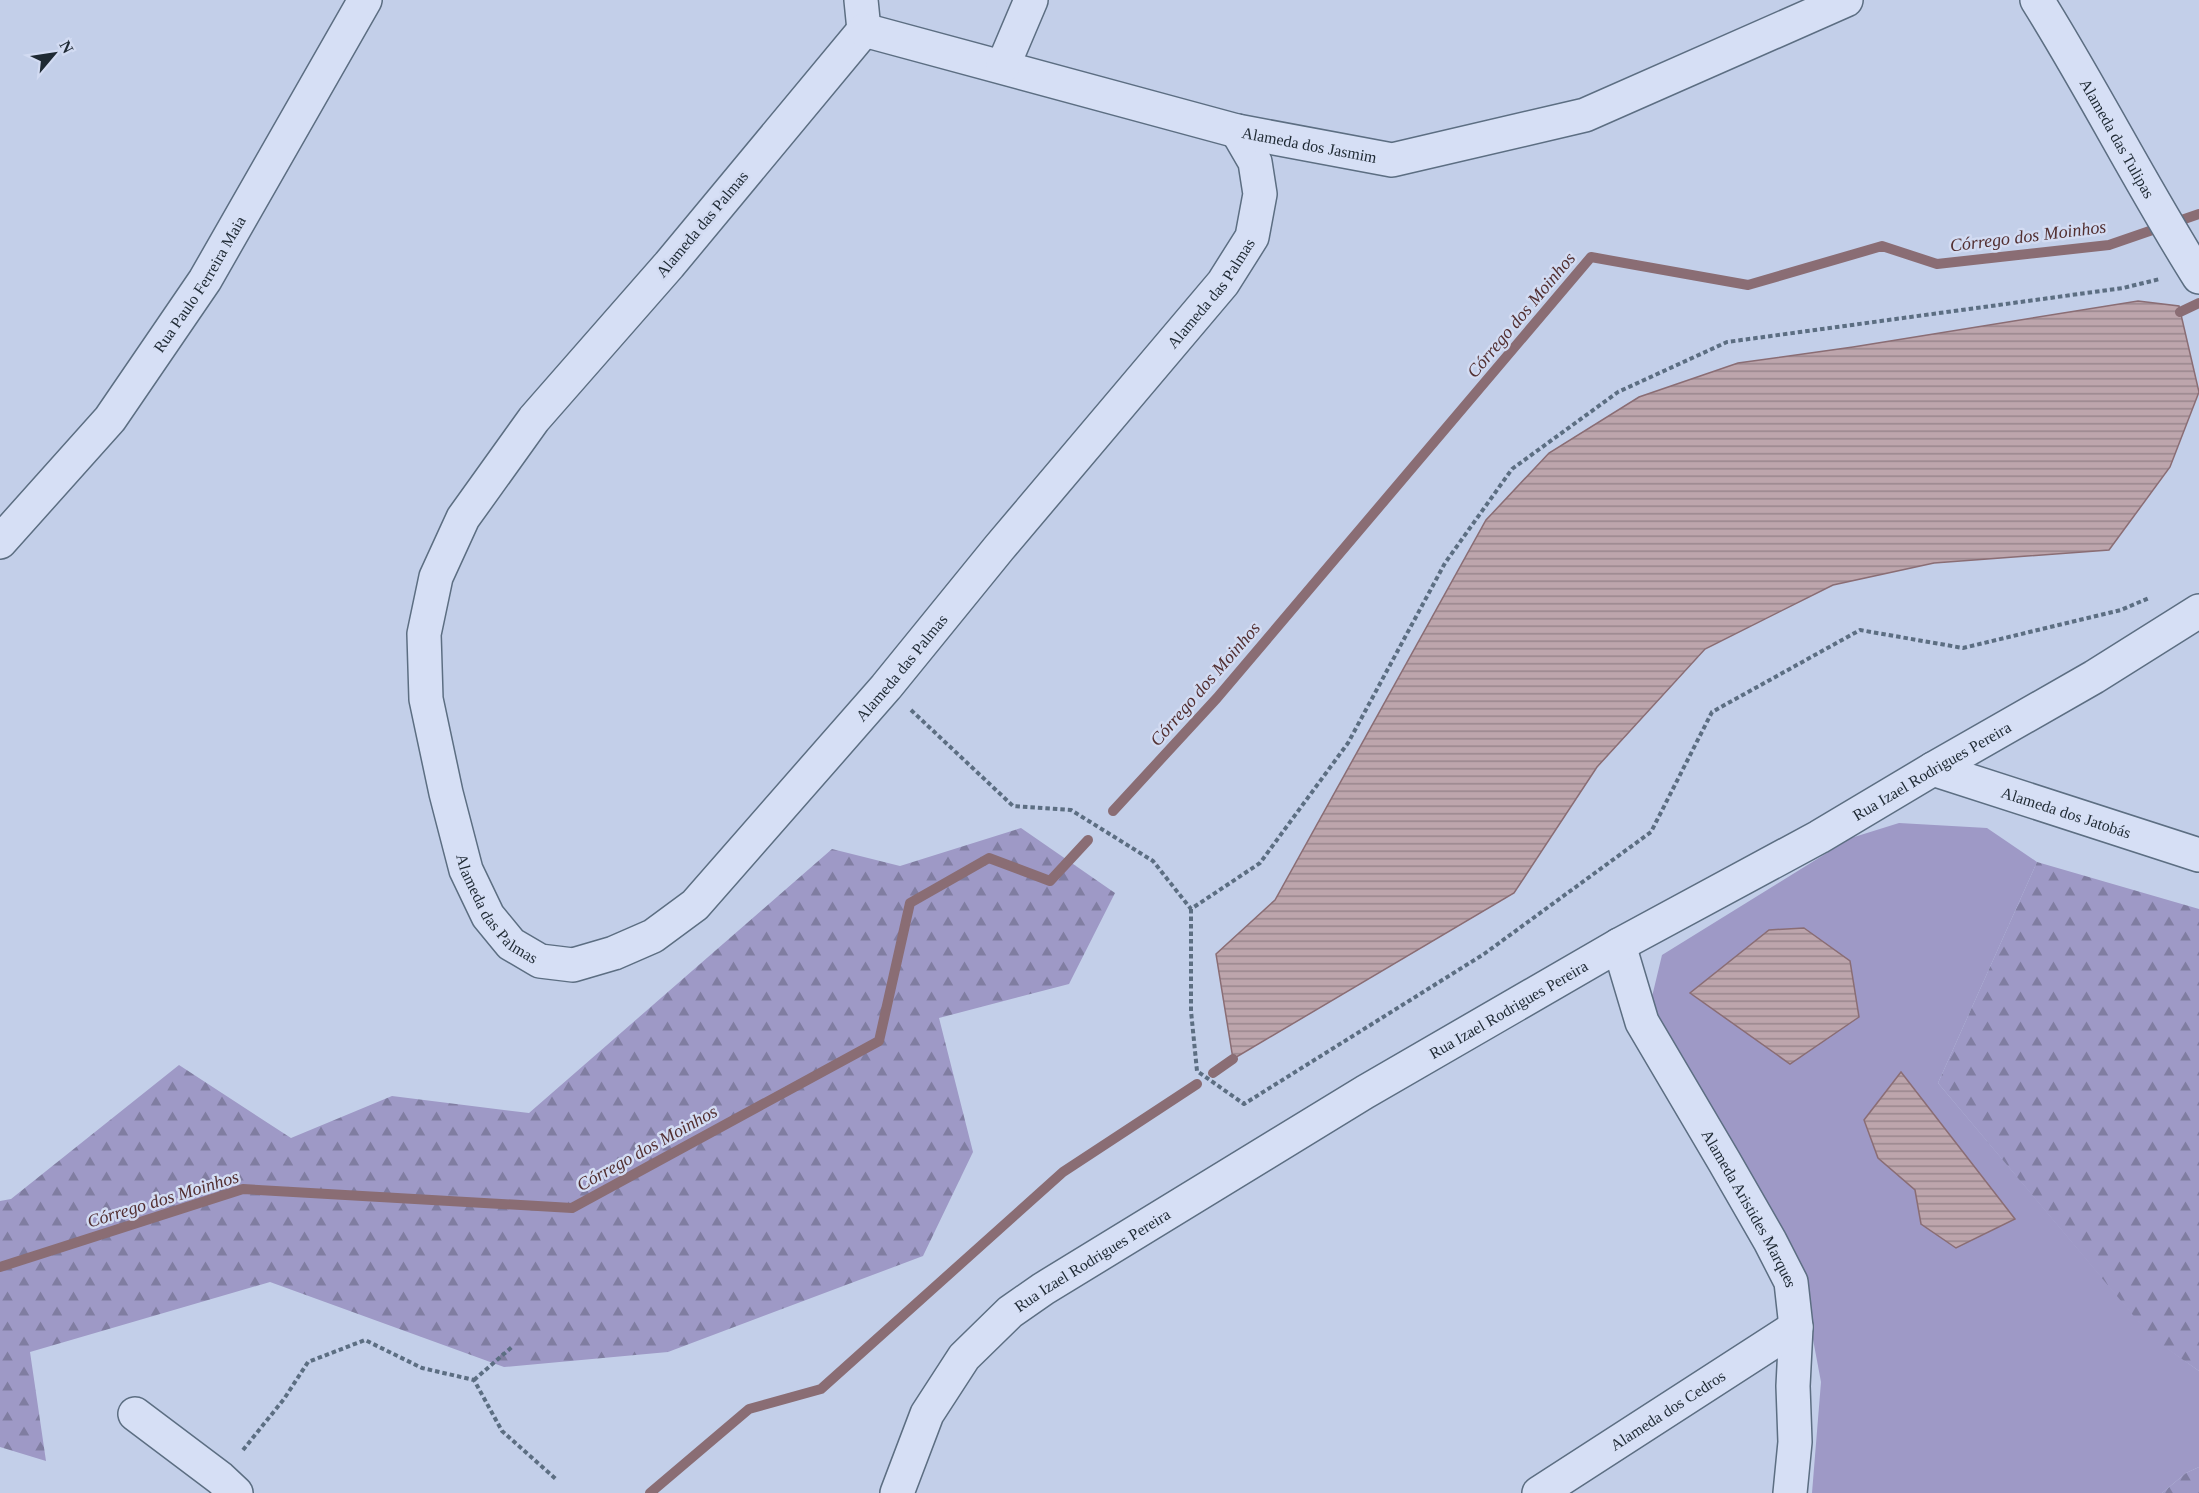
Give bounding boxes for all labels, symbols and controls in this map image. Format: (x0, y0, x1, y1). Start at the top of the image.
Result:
north arrow (24, 24, 84, 84)
text: N (56, 38, 77, 57)
street label: Alameda das Tulipas (2077, 76, 2158, 201)
street label: Alameda dos Jasmim (1240, 124, 1379, 166)
street label: Alameda das Palmas (653, 167, 751, 281)
street label: Rua Paulo Ferreira Maia (150, 213, 248, 355)
water label: Córrego dos Moinhos (1949, 216, 2107, 256)
street label: Alameda das Palmas (1164, 235, 1258, 351)
water label: Córrego dos Moinhos (1463, 248, 1579, 382)
street label: Alameda das Palmas (852, 611, 950, 724)
water label: Córrego dos Moinhos (1146, 618, 1264, 750)
street label: Rua Izael Rodrigues Pereira (1850, 718, 2014, 823)
street label: Alameda dos Jatobás (1999, 783, 2133, 841)
street label: Alameda das Palmas (454, 852, 541, 966)
street label: Rua Izael Rodrigues Pereira (1426, 957, 1590, 1062)
water label: Córrego dos Moinhos (573, 1101, 721, 1195)
street label: Alameda Aristides Marques (1699, 1126, 1800, 1288)
water label: Córrego dos Moinhos (85, 1166, 241, 1232)
street label: Rua Izael Rodrigues Pereira (1011, 1205, 1173, 1315)
street label: Alameda dos Cedros (1607, 1367, 1728, 1453)

